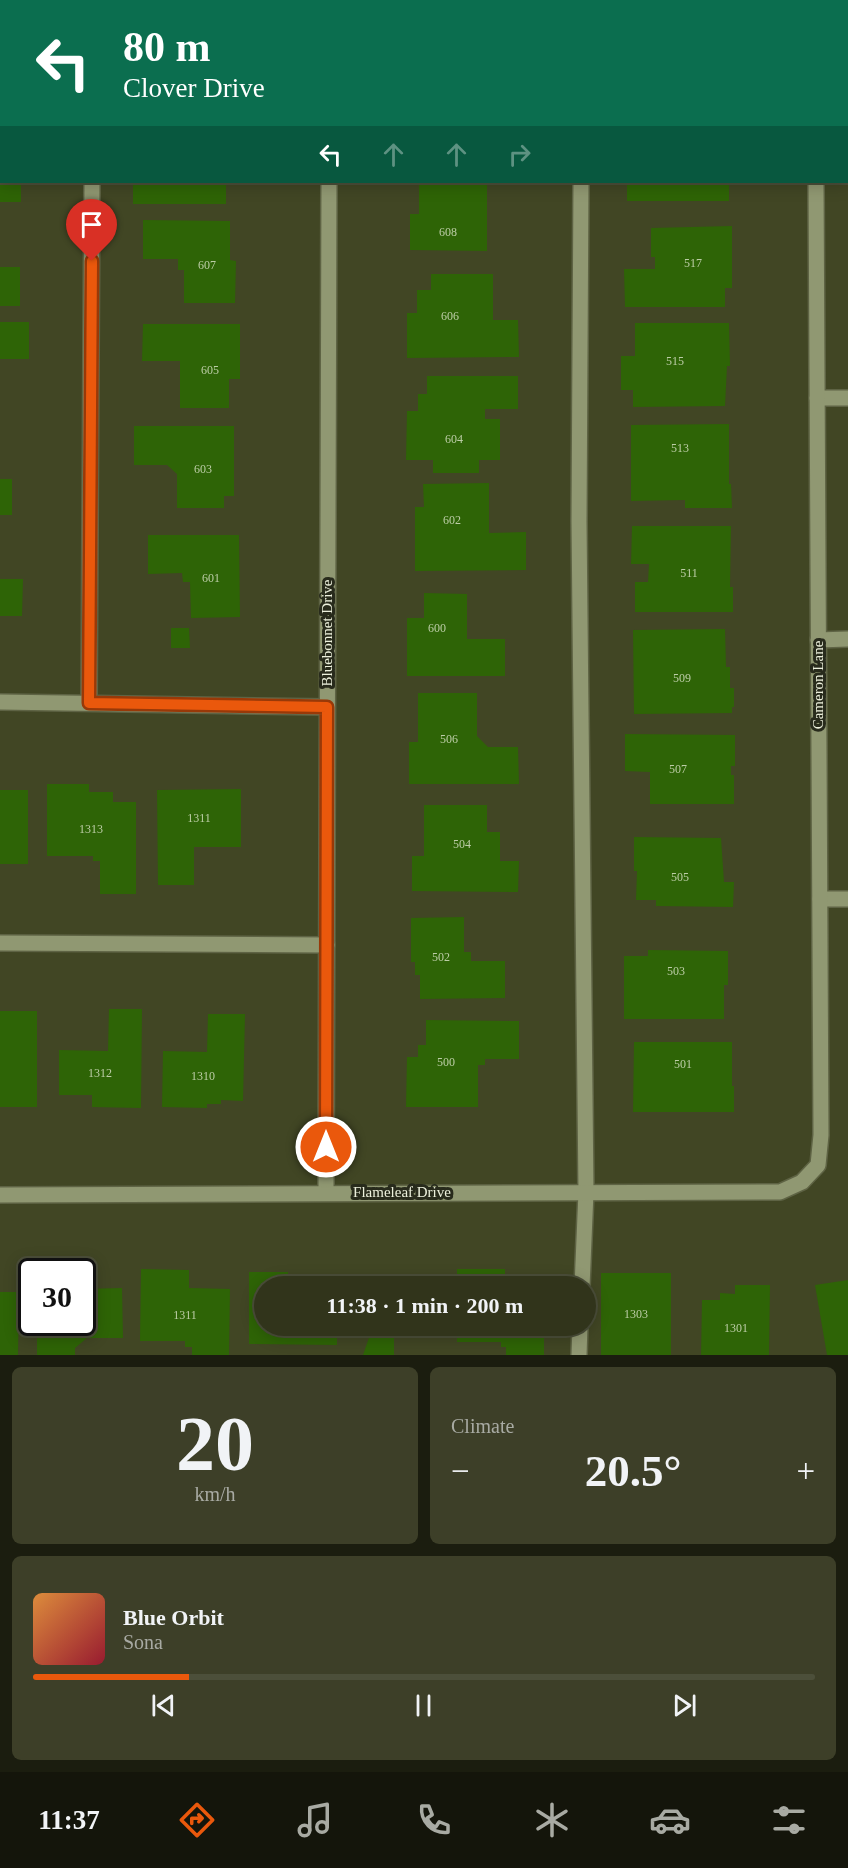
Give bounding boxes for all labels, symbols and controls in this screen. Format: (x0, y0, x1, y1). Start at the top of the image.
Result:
icon: left (24, 24, 102, 102)
text: 80 m (123, 24, 211, 70)
text: Clover Drive (123, 73, 265, 103)
icon: left (314, 138, 347, 171)
icon: ahead (377, 138, 410, 171)
icon: ahead (440, 138, 473, 171)
icon: right (503, 138, 536, 171)
pin (66, 199, 117, 261)
icon: arrive (75, 208, 108, 241)
house number: 608 (439, 225, 457, 239)
house number: 517 (684, 256, 702, 270)
house number: 607 (198, 258, 216, 272)
house number: 606 (441, 309, 459, 323)
house number: 515 (666, 354, 684, 368)
house number: 605 (201, 363, 219, 377)
house number: 604 (445, 432, 463, 446)
house number: 513 (671, 441, 689, 455)
house number: 603 (194, 462, 212, 476)
house number: 602 (443, 513, 461, 527)
house number: 511 (680, 566, 698, 580)
house number: 601 (202, 571, 220, 585)
street label: Bluebonnet Drive (319, 579, 335, 687)
house number: 600 (428, 621, 446, 635)
street label: Cameron Lane (810, 640, 826, 729)
house number: 509 (673, 671, 691, 685)
house number: 506 (440, 732, 458, 746)
house number: 507 (669, 762, 687, 776)
house number: 1311 (187, 811, 211, 825)
house number: 1313 (79, 822, 103, 836)
house number: 504 (453, 837, 471, 851)
house number: 505 (671, 870, 689, 884)
house number: 502 (432, 950, 450, 964)
house number: 503 (667, 964, 685, 978)
house number: 500 (437, 1055, 455, 1069)
house number: 501 (674, 1057, 692, 1071)
house number: 1312 (88, 1066, 112, 1080)
house number: 1310 (191, 1069, 215, 1083)
position arrow (294, 1115, 358, 1179)
street label: Flameleaf Drive (353, 1184, 451, 1200)
speed limit sign: 30 (18, 1258, 96, 1336)
text: 11:38 · 1 min · 200 m (327, 1293, 523, 1318)
house number: 1303 (624, 1307, 648, 1321)
house number: 1311 (173, 1308, 197, 1322)
house number: 1301 (724, 1321, 748, 1335)
text: 20 (176, 1400, 254, 1487)
text: Climate (451, 1415, 514, 1437)
text: 20.5° (585, 1446, 681, 1496)
text: − (451, 1453, 470, 1489)
text: + (796, 1453, 815, 1489)
text: km/h (194, 1483, 236, 1505)
text: Blue Orbit (123, 1605, 224, 1630)
text: Sona (123, 1631, 163, 1653)
icon: previous (147, 1689, 180, 1722)
icon: pause (407, 1689, 440, 1722)
icon: next (668, 1689, 701, 1722)
icon: directions (176, 1799, 218, 1841)
icon: music (294, 1799, 336, 1841)
icon: phone (413, 1799, 455, 1841)
icon: climate (531, 1799, 573, 1841)
icon: car (649, 1799, 691, 1841)
icon: filters (768, 1799, 810, 1841)
text: 11:37 (38, 1805, 100, 1835)

